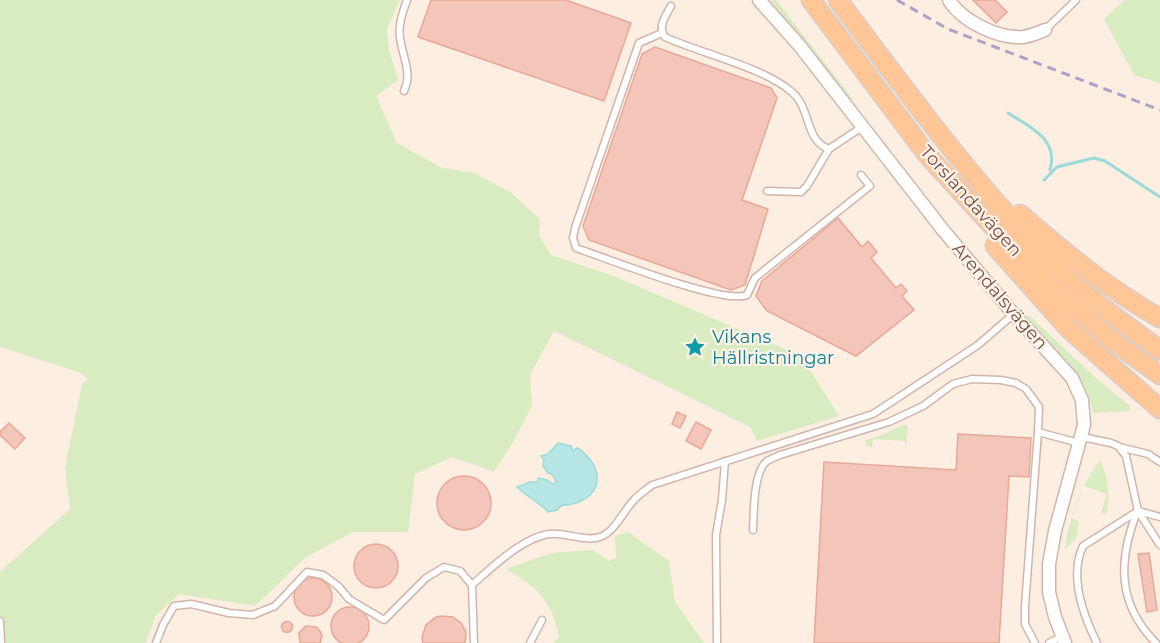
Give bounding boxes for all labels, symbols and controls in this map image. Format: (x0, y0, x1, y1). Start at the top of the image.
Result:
street label: Torslandavägen (915, 141, 1027, 261)
street label: Arendalsvägen (948, 238, 1052, 354)
place label: Vikans Hällristningar (712, 326, 834, 369)
place icon: Vikans Hällristningar (683, 335, 707, 359)

